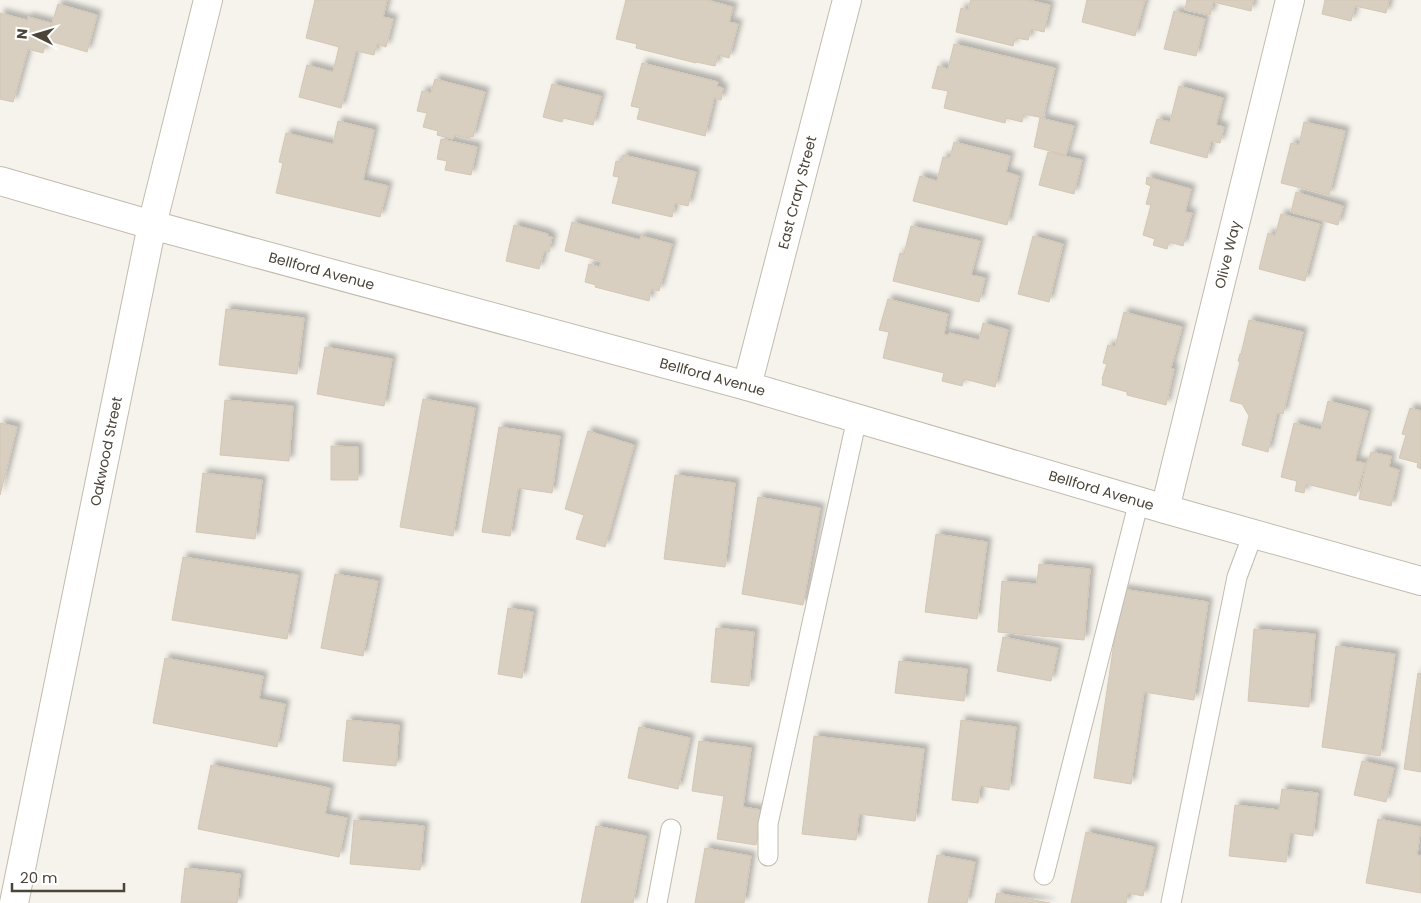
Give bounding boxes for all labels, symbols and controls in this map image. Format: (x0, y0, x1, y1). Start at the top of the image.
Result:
north arrow (10, 10, 60, 60)
text: N (12, 28, 32, 40)
street label: East Crary Street (773, 134, 821, 251)
street label: Olive Way (1210, 218, 1245, 291)
street label: Bellford Avenue (267, 247, 377, 295)
street label: Bellford Avenue (657, 353, 768, 401)
street label: Oakwood Street (85, 395, 127, 508)
street label: Bellford Avenue (1046, 465, 1157, 515)
scale bar (12, 860, 125, 892)
text: 20 m (20, 867, 58, 888)

